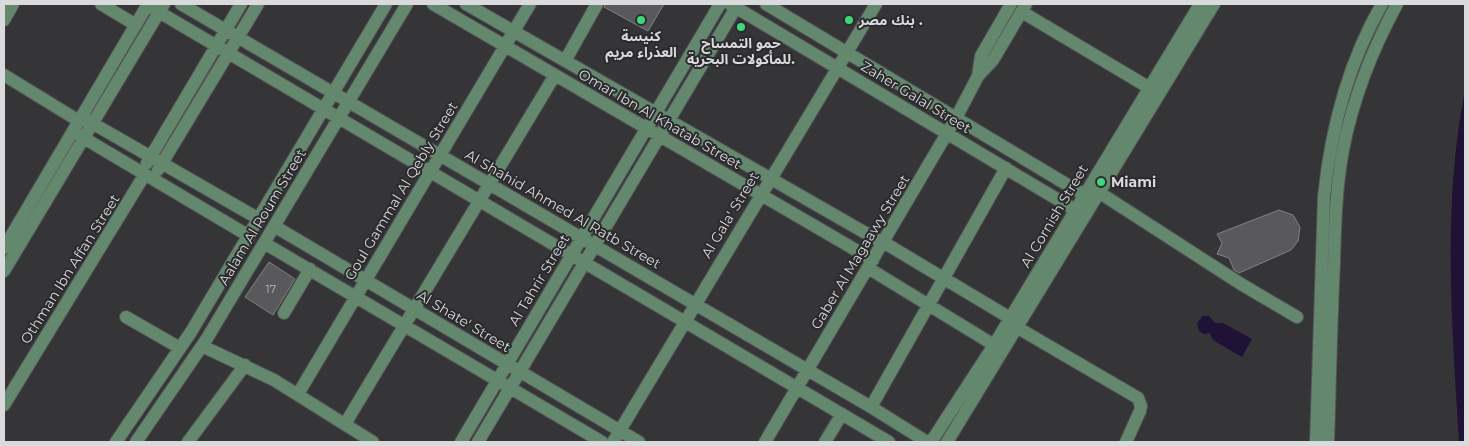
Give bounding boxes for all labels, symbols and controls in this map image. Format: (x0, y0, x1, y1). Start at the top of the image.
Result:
place label: بنك مصر . (858, 11, 923, 29)
marker: كنيسة العذراء مريم (635, 14, 647, 26)
marker: بنك مصر . (843, 14, 855, 26)
marker: حمو التمساح للمأكولات البحرية. (735, 21, 747, 33)
place label: كنيسة العذراء مريم (605, 27, 677, 63)
place label: حمو التمساح للمأكولات البحرية. (687, 34, 795, 68)
street label: Zaher Galal Street (858, 57, 975, 137)
street label: Omar Ibn Al Khatab Street (575, 65, 745, 173)
street label: Goul Gammal Al Qebly Street (340, 98, 462, 284)
street label: Aalam Al Roum Street (214, 145, 310, 288)
street label: Al Shahid Ahmed Al Ratb Street (462, 145, 664, 273)
street label: Al Cornish Street (1016, 161, 1092, 271)
street label: Al Gala' Street (697, 168, 763, 261)
street label: Gaber Al Magaawy Street (807, 171, 914, 333)
place label: Miami (1111, 173, 1156, 191)
marker: Miami (1095, 176, 1107, 188)
street label: Othman Ibn Affan Street (16, 191, 124, 347)
street label: Al Tahrir Street (505, 231, 574, 329)
house number: 17 (266, 282, 276, 296)
street label: Al Shate' Street (414, 286, 514, 356)

